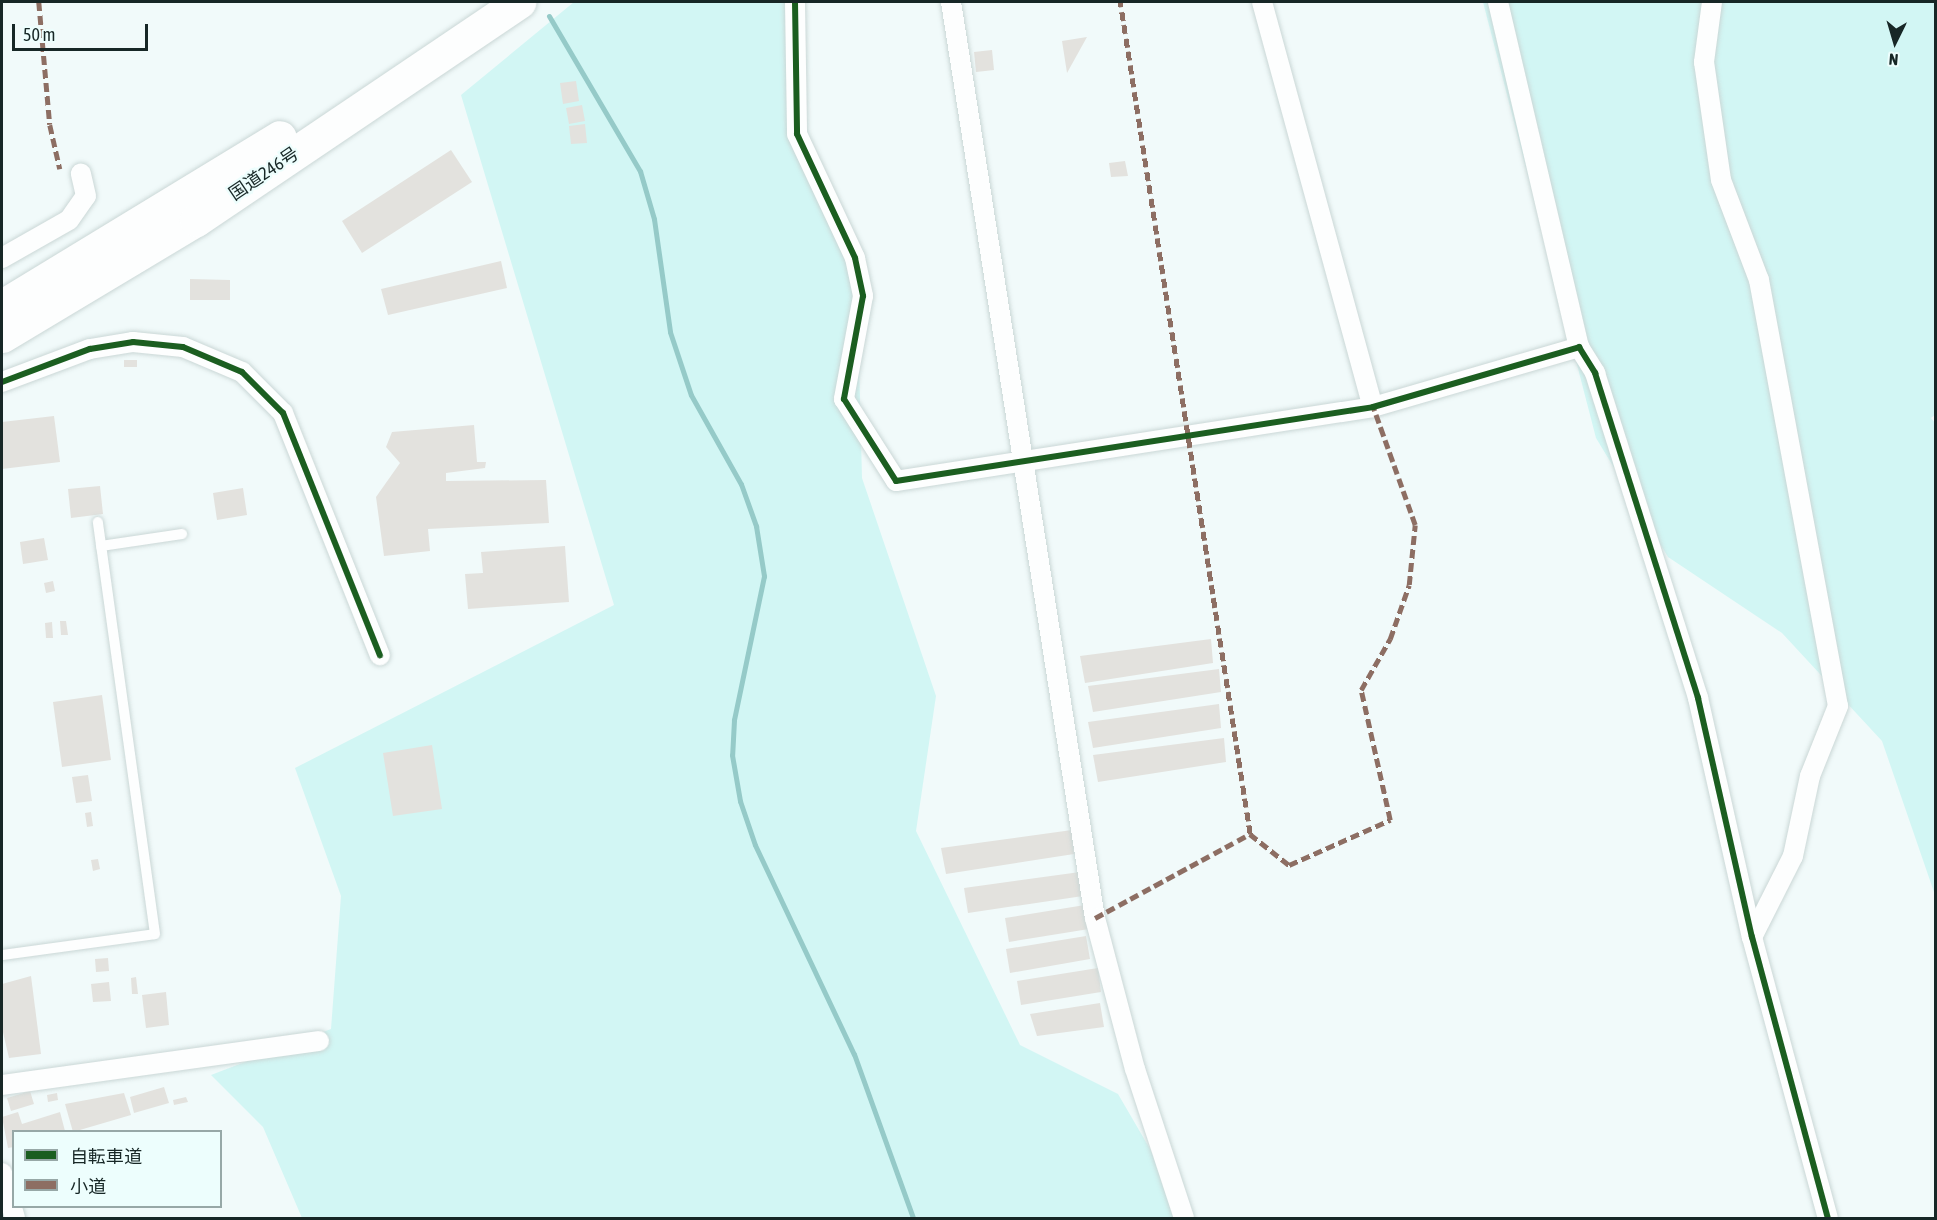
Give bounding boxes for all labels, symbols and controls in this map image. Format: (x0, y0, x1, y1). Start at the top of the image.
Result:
scale bar (15, 12, 152, 50)
north arrow (1865, 12, 1925, 72)
text: 50 m (23, 24, 55, 45)
text: N (1888, 51, 1899, 69)
street label: 国道246号 (225, 143, 303, 205)
legend (12, 1130, 222, 1208)
text: 自転車道 (70, 1146, 142, 1167)
text: 小道 (70, 1176, 106, 1197)

